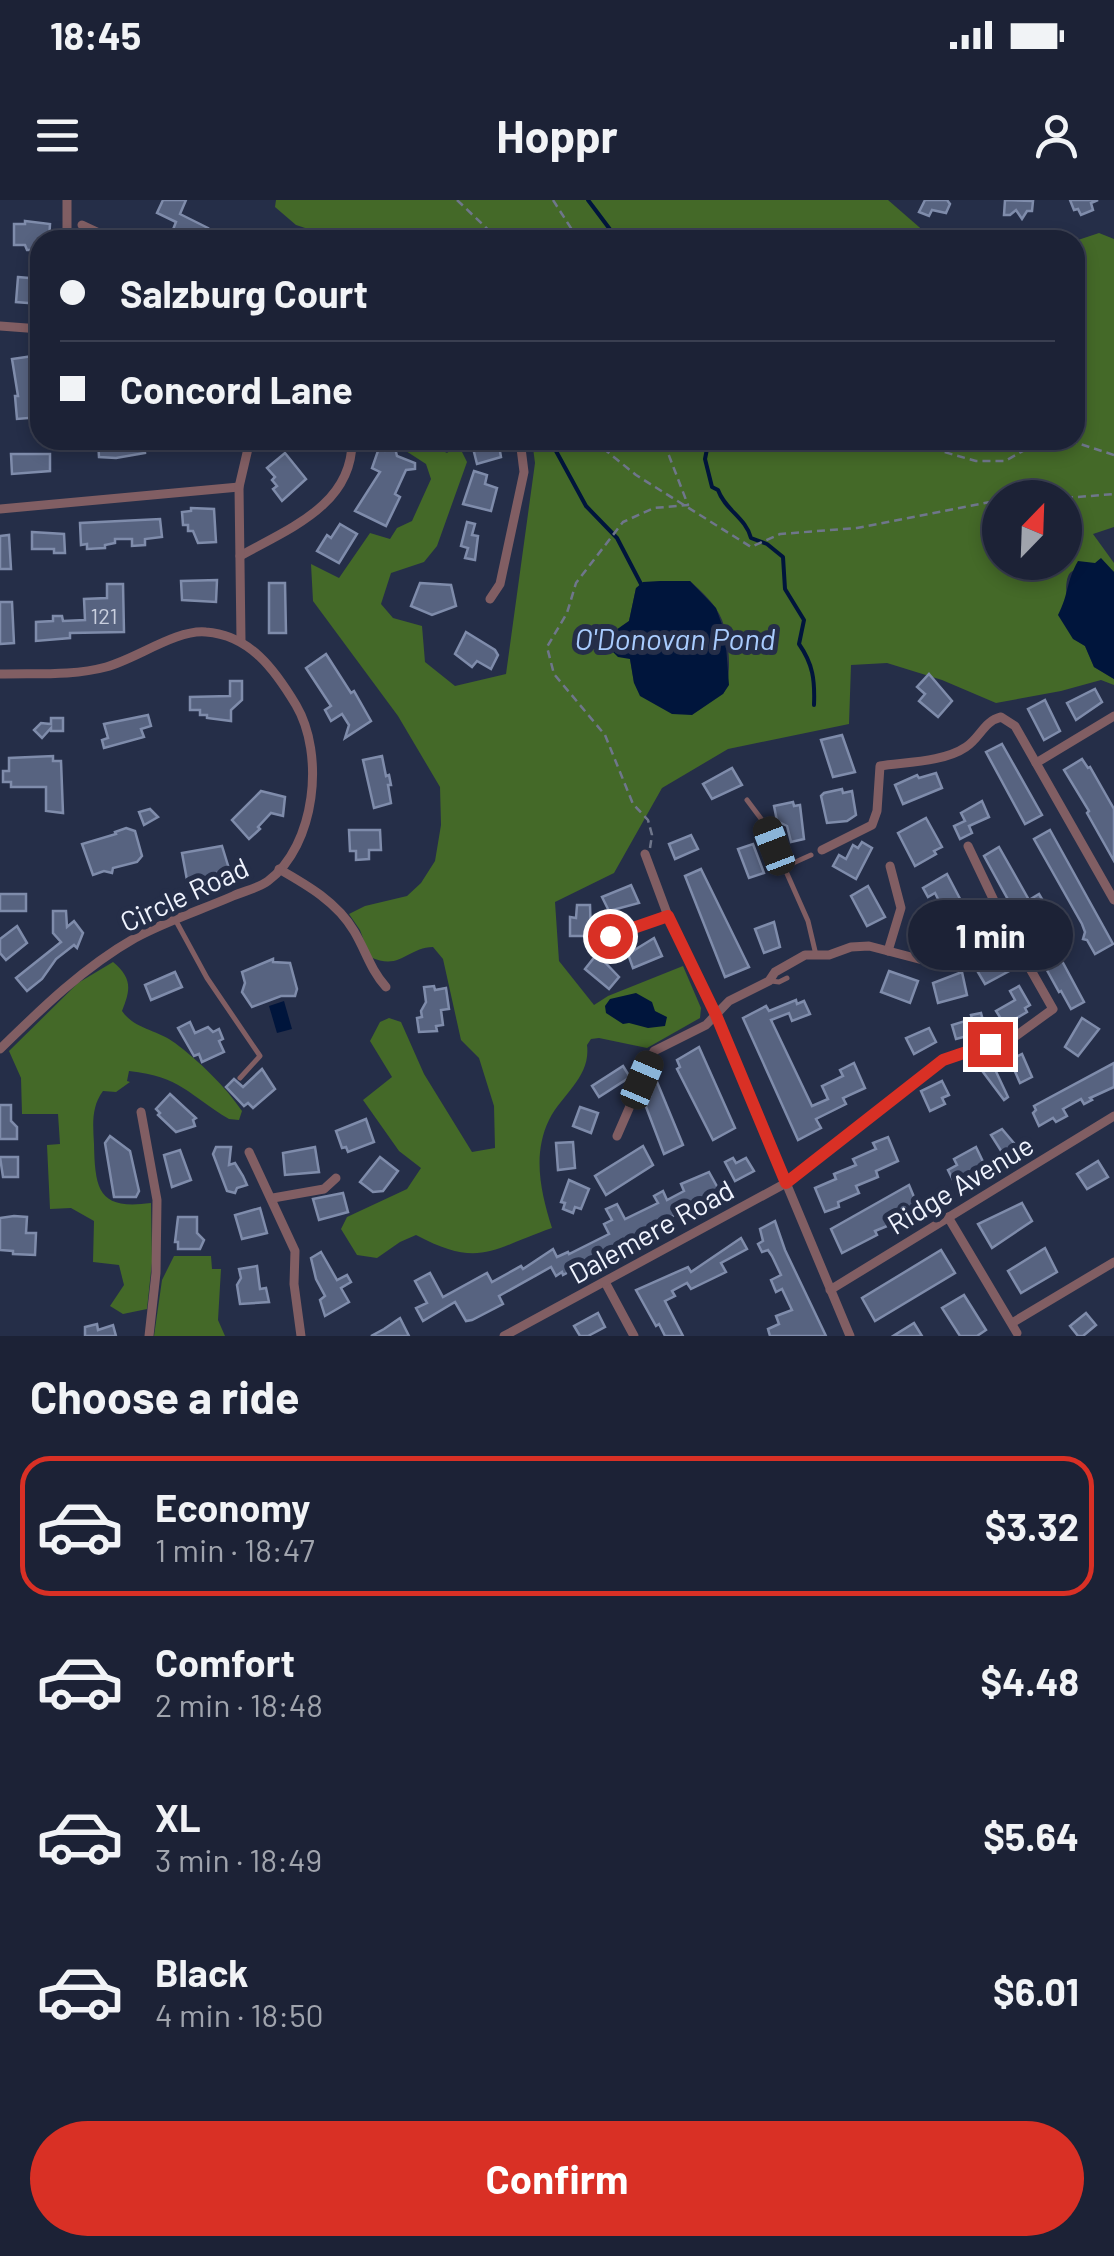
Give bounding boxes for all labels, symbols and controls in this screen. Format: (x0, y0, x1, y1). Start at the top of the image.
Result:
text: 18:45 (50, 12, 141, 58)
icon: menu (30, 108, 85, 163)
text: Hoppr (496, 108, 618, 162)
icon: person (1029, 108, 1084, 163)
text: Salzburg Court (120, 270, 368, 316)
text: Concord Lane (120, 366, 353, 412)
north arrow (982, 480, 1082, 580)
map controls (982, 480, 1082, 580)
house number: 121 (91, 602, 117, 628)
water label: O'Donovan Pond (575, 620, 776, 656)
car (749, 813, 799, 879)
street label: Circle Road (114, 850, 254, 938)
callout: 1 min (908, 899, 1072, 969)
route start (588, 914, 633, 959)
text: 1 min (955, 916, 1026, 954)
route end (968, 1022, 1013, 1067)
car (616, 1047, 668, 1113)
street label: Ridge Avenue (881, 1127, 1039, 1241)
street label: Dalemere Road (563, 1172, 739, 1290)
text: Choose a ride (30, 1369, 300, 1423)
icon: car (35, 1481, 125, 1571)
text: Economy (155, 1484, 310, 1530)
text: $3.32 (985, 1503, 1079, 1549)
text: 1 min · 18:47 (155, 1530, 315, 1568)
icon: car (35, 1636, 125, 1726)
text: Comfort (155, 1639, 295, 1685)
text: $4.48 (980, 1658, 1079, 1704)
text: 2 min · 18:48 (155, 1685, 323, 1723)
icon: car (35, 1791, 125, 1881)
text: XL (155, 1794, 201, 1840)
text: $5.64 (983, 1813, 1079, 1859)
text: 3 min · 18:49 (155, 1840, 322, 1878)
icon: car (35, 1946, 125, 2036)
text: Black (155, 1949, 249, 1995)
text: $6.01 (993, 1968, 1079, 2014)
text: 4 min · 18:50 (155, 1995, 324, 2033)
button: Confirm (30, 2121, 1084, 2236)

